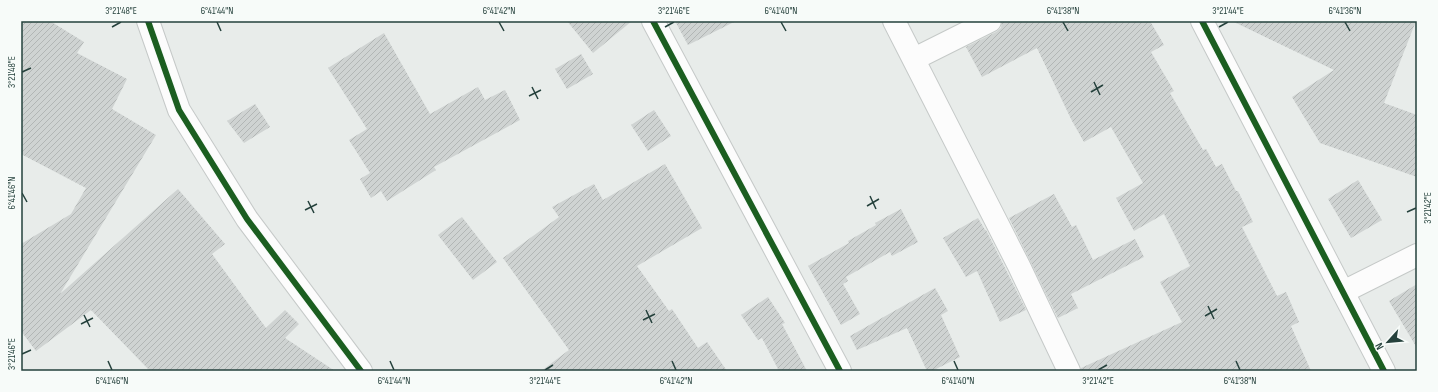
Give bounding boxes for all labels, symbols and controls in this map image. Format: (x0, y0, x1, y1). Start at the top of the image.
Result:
text: 3°21'48"E (105, 5, 137, 17)
text: 6°41'44"N (201, 5, 233, 17)
text: 6°41'42"N (483, 5, 515, 17)
text: 3°21'46"E (658, 5, 690, 17)
text: 6°41'40"N (765, 5, 797, 17)
text: 6°41'38"N (1047, 5, 1079, 17)
text: 3°21'44"E (1212, 5, 1244, 17)
text: 6°41'36"N (1329, 5, 1361, 17)
text: 3°21'48"E (6, 56, 18, 88)
text: 6°41'46"N (6, 177, 18, 209)
text: 3°21'42"E (1422, 192, 1434, 224)
north arrow (1368, 322, 1408, 362)
text: 3°21'46"E (6, 338, 18, 370)
text: N (1372, 341, 1387, 352)
text: 6°41'46"N (96, 375, 128, 387)
text: 6°41'44"N (378, 375, 410, 387)
text: 3°21'44"E (529, 375, 561, 387)
text: 6°41'42"N (660, 375, 692, 387)
text: 6°41'40"N (942, 375, 974, 387)
text: 3°21'42"E (1082, 375, 1114, 387)
text: 6°41'38"N (1224, 375, 1256, 387)

